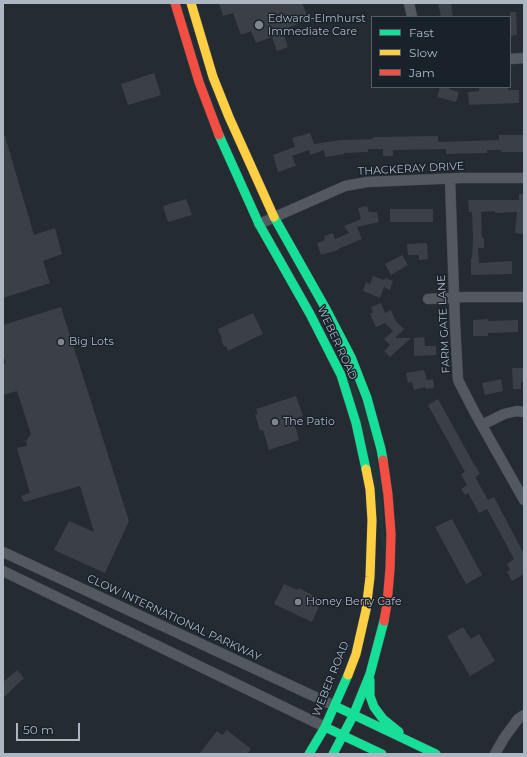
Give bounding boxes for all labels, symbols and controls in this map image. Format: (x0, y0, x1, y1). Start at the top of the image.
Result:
place label: Edward-Elmhurst Immediate Care (268, 12, 366, 38)
legend (371, 16, 511, 88)
marker: Edward-Elmhurst Immediate Care (253, 19, 265, 31)
text: Fast (409, 25, 434, 40)
text: Slow (409, 45, 438, 60)
text: Jam (409, 65, 435, 80)
street label: THACKERAY DRIVE (358, 160, 464, 178)
street label: FARM GATE LANE (435, 274, 453, 374)
street label: WEBER ROAD (314, 304, 360, 382)
place label: Big Lots (69, 335, 114, 349)
marker: Big Lots (56, 337, 66, 347)
place label: The Patio (283, 415, 335, 429)
marker: The Patio (270, 417, 280, 427)
street label: CLOW INTERNATIONAL PARKWAY (85, 572, 263, 664)
place label: Honey Berry Cafe (306, 595, 402, 609)
marker: Honey Berry Cafe (293, 597, 303, 607)
street label: WEBER ROAD (310, 639, 352, 719)
scale bar (18, 715, 82, 741)
text: 50 m (23, 722, 54, 737)

